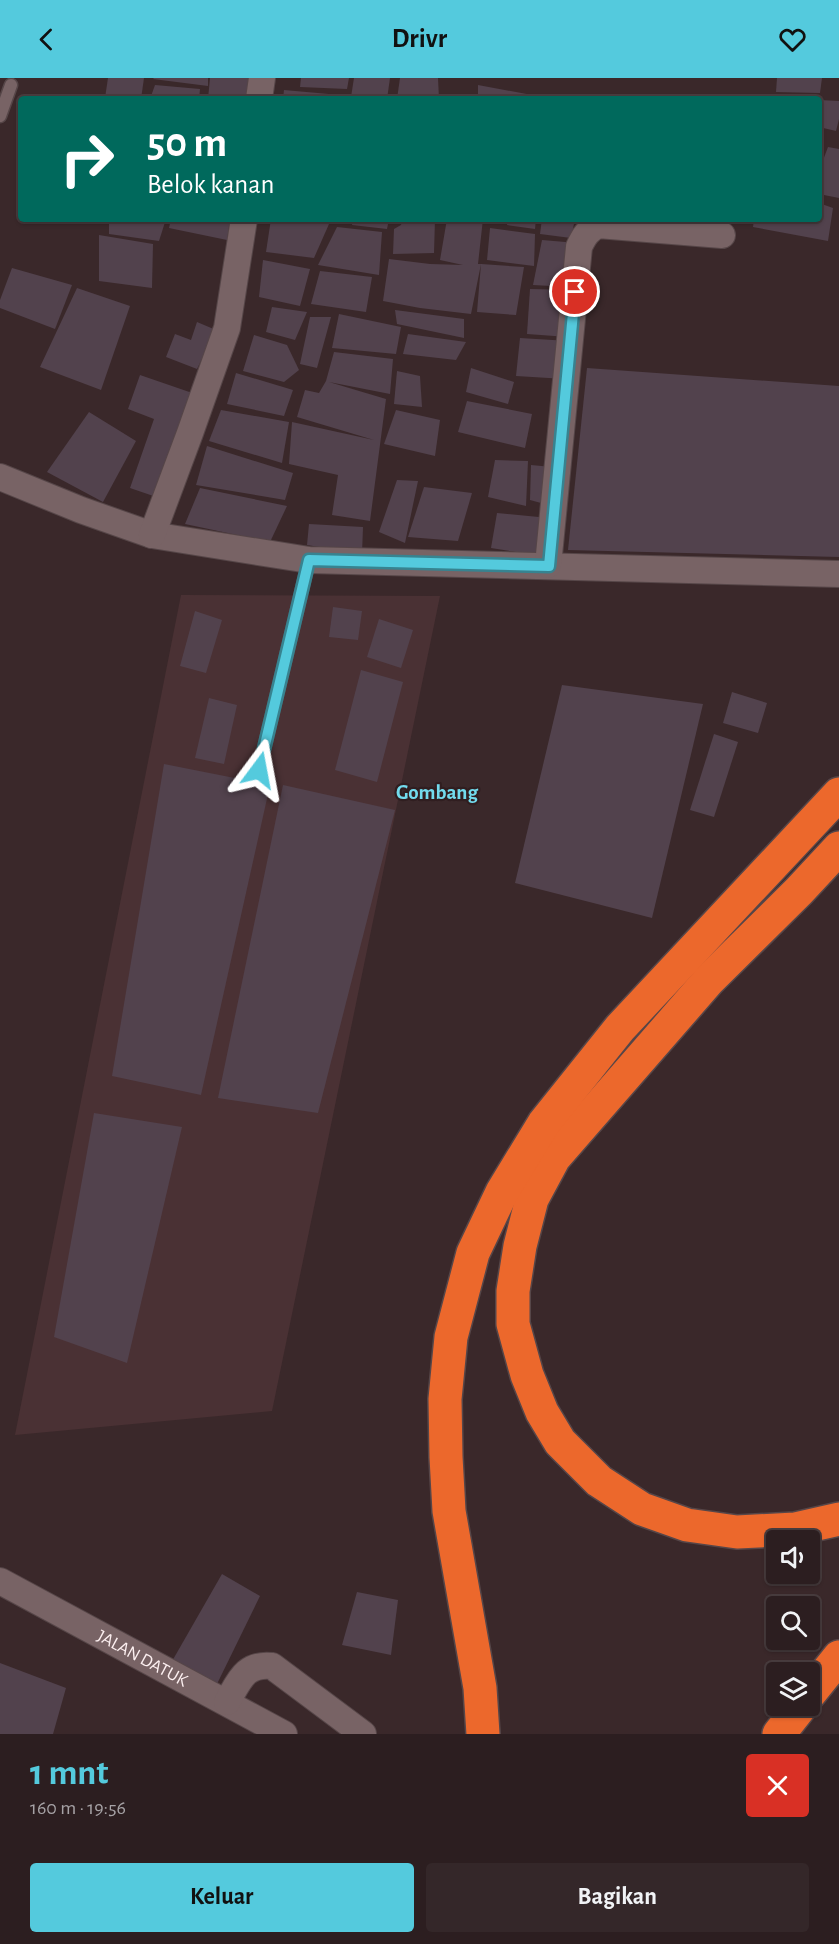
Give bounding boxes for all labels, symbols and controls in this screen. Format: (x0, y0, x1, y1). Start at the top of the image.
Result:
icon: back (30, 23, 63, 56)
icon: heart (776, 23, 809, 56)
text: Drivr (392, 25, 447, 52)
icon: right (48, 120, 126, 198)
text: 50 m (147, 122, 227, 164)
text: Belok kanan (147, 171, 274, 198)
pin (549, 266, 600, 317)
icon: arrive (558, 275, 591, 308)
position arrow (227, 738, 291, 802)
district label: Gombang (396, 782, 478, 803)
map controls (766, 1530, 820, 1716)
button: sound (766, 1530, 820, 1584)
button: search (766, 1596, 820, 1650)
street label: JALAN DATUK (94, 1627, 191, 1690)
button: layers (766, 1662, 820, 1716)
button: close (746, 1754, 809, 1817)
text: 1 mnt (30, 1755, 108, 1791)
text: 160 m · 19:56 (30, 1798, 126, 1818)
button: Keluar (30, 1863, 414, 1932)
button: Bagikan (426, 1863, 809, 1932)

